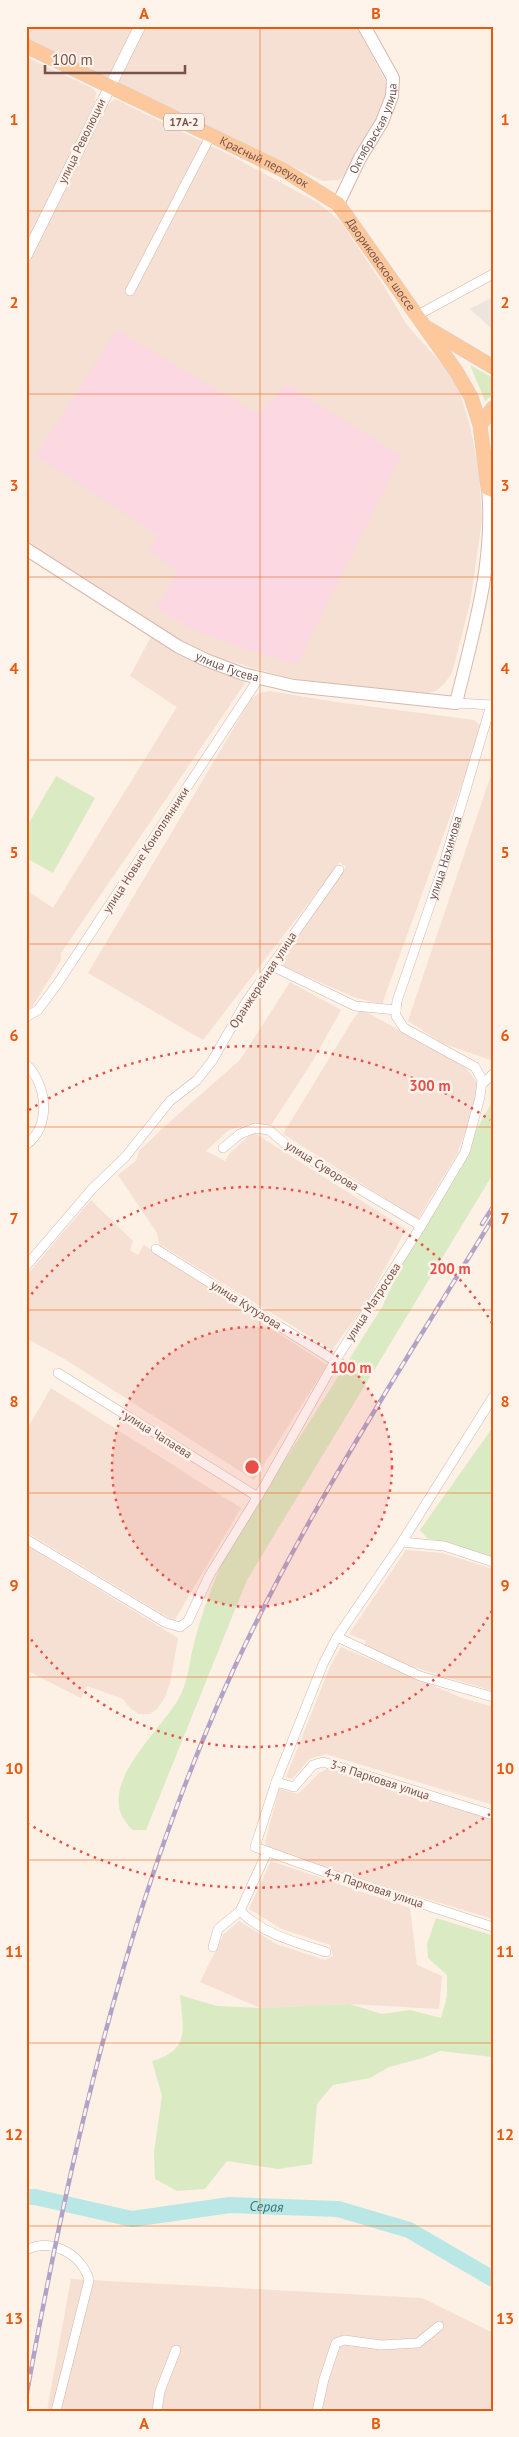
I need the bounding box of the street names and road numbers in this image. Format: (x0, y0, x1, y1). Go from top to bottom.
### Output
street label: Октябрьская улица (346, 83, 400, 176)
street label: улица Революции (54, 96, 109, 186)
road number: 17А-2 (164, 114, 204, 130)
street label: Красный переулок (217, 133, 312, 191)
street label: Двориковское шоссе (343, 215, 419, 313)
street label: улица Гусева (193, 648, 260, 684)
street label: улица Новые Коноплянники (99, 784, 192, 916)
street label: улица Нахимова (424, 814, 465, 902)
street label: Оранжерейная улица (226, 929, 299, 1031)
street label: улица Суворова (283, 1137, 362, 1194)
street label: улица Матросова (342, 1260, 404, 1344)
street label: улица Кутузова (208, 1277, 284, 1332)
street label: улица Чапаева (121, 1408, 195, 1461)
street label: 3-я Парковая улица (329, 1756, 432, 1803)
street label: 4-я Парковая улица (323, 1864, 426, 1911)

